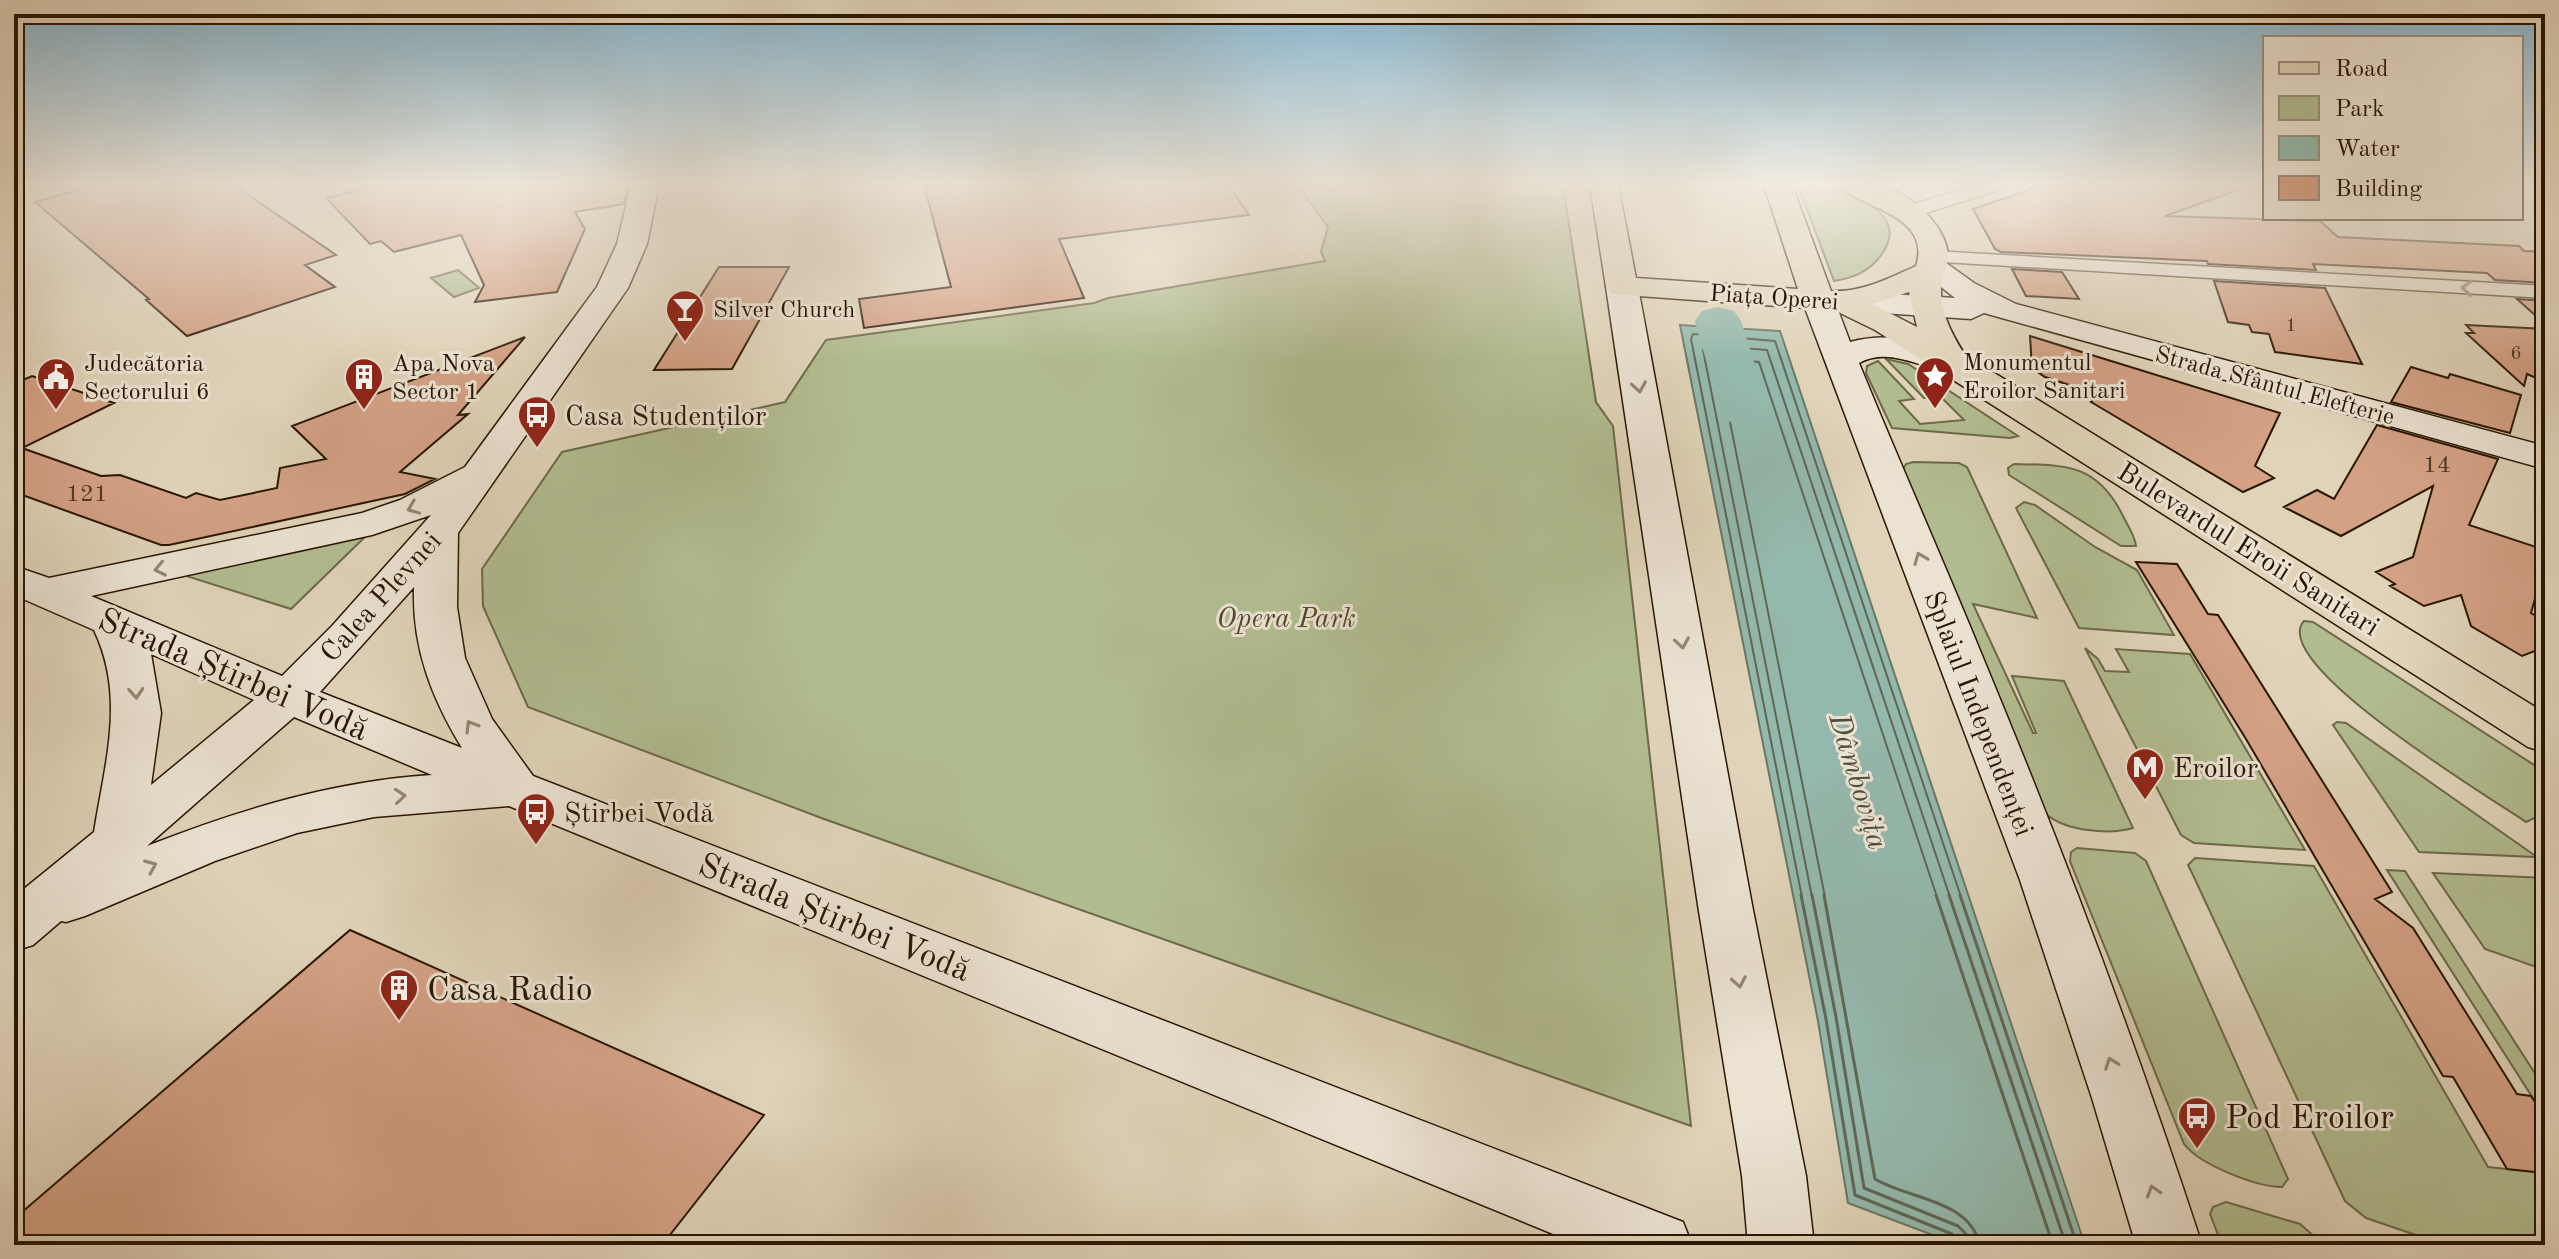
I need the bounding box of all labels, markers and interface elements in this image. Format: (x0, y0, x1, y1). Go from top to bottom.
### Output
legend (2263, 36, 2523, 220)
text: Road (2335, 58, 2388, 82)
text: Park (2335, 98, 2384, 122)
text: Water (2335, 138, 2400, 162)
text: Building (2335, 178, 2422, 202)
one-way arrow (2460, 279, 2473, 296)
street label: Piața Operei (1709, 283, 1839, 315)
bar icon: Silver Church (664, 288, 706, 343)
place label: Silver Church (713, 299, 855, 323)
house number: 1 (2285, 316, 2297, 336)
street label: Strada Sfântul Elefterie (2152, 343, 2397, 430)
house number: 6 (2510, 344, 2522, 364)
place label: Monumentul Eroilor Sanitari (1963, 352, 2125, 404)
place label: Judecătoria Sectorului 6 (84, 353, 210, 405)
place label: Apa Nova Sector 1 (392, 353, 495, 405)
place icon: Monumentul Eroilor Sanitari (1914, 355, 1956, 410)
public building icon: Judecătoria Sectorului 6 (35, 356, 77, 411)
building icon: Apa Nova Sector 1 (343, 356, 385, 411)
one-way arrow (1630, 380, 1647, 394)
bus stop icon: Casa Studenților (516, 394, 558, 449)
place label: Casa Studenților (565, 404, 766, 432)
house number: 14 (2423, 454, 2451, 478)
street label: Bulevardul Eroii Sanitari (2111, 458, 2383, 643)
house number: 121 (66, 483, 108, 507)
one-way arrow (407, 498, 421, 515)
street label: Calea Plevnei (317, 527, 448, 669)
one-way arrow (1913, 552, 1929, 566)
one-way arrow (154, 560, 168, 577)
street label: Splaiul Independenței (1918, 588, 2037, 841)
street label: Strada Știrbei Vodă (93, 603, 373, 748)
park label: Opera Park (1216, 606, 1356, 634)
one-way arrow (1672, 636, 1689, 650)
one-way arrow (127, 687, 144, 700)
water label: Dâmbovița (1821, 709, 1892, 853)
one-way arrow (465, 720, 481, 735)
metro station icon: Eroilor (2124, 746, 2166, 801)
place label: Eroilor (2173, 756, 2258, 784)
one-way arrow (394, 788, 407, 805)
bus stop icon: Știrbei Vodă (515, 791, 557, 846)
place label: Știrbei Vodă (564, 801, 714, 829)
street label: Strada Știrbei Vodă (693, 849, 975, 989)
one-way arrow (142, 859, 157, 875)
building icon: Casa Radio (378, 967, 420, 1022)
place label: Casa Radio (427, 974, 593, 1008)
one-way arrow (1730, 975, 1747, 989)
one-way arrow (2104, 1056, 2120, 1070)
bus stop icon: Pod Eroilor (2176, 1095, 2218, 1150)
place label: Pod Eroilor (2225, 1102, 2394, 1136)
one-way arrow (2146, 1184, 2162, 1198)

